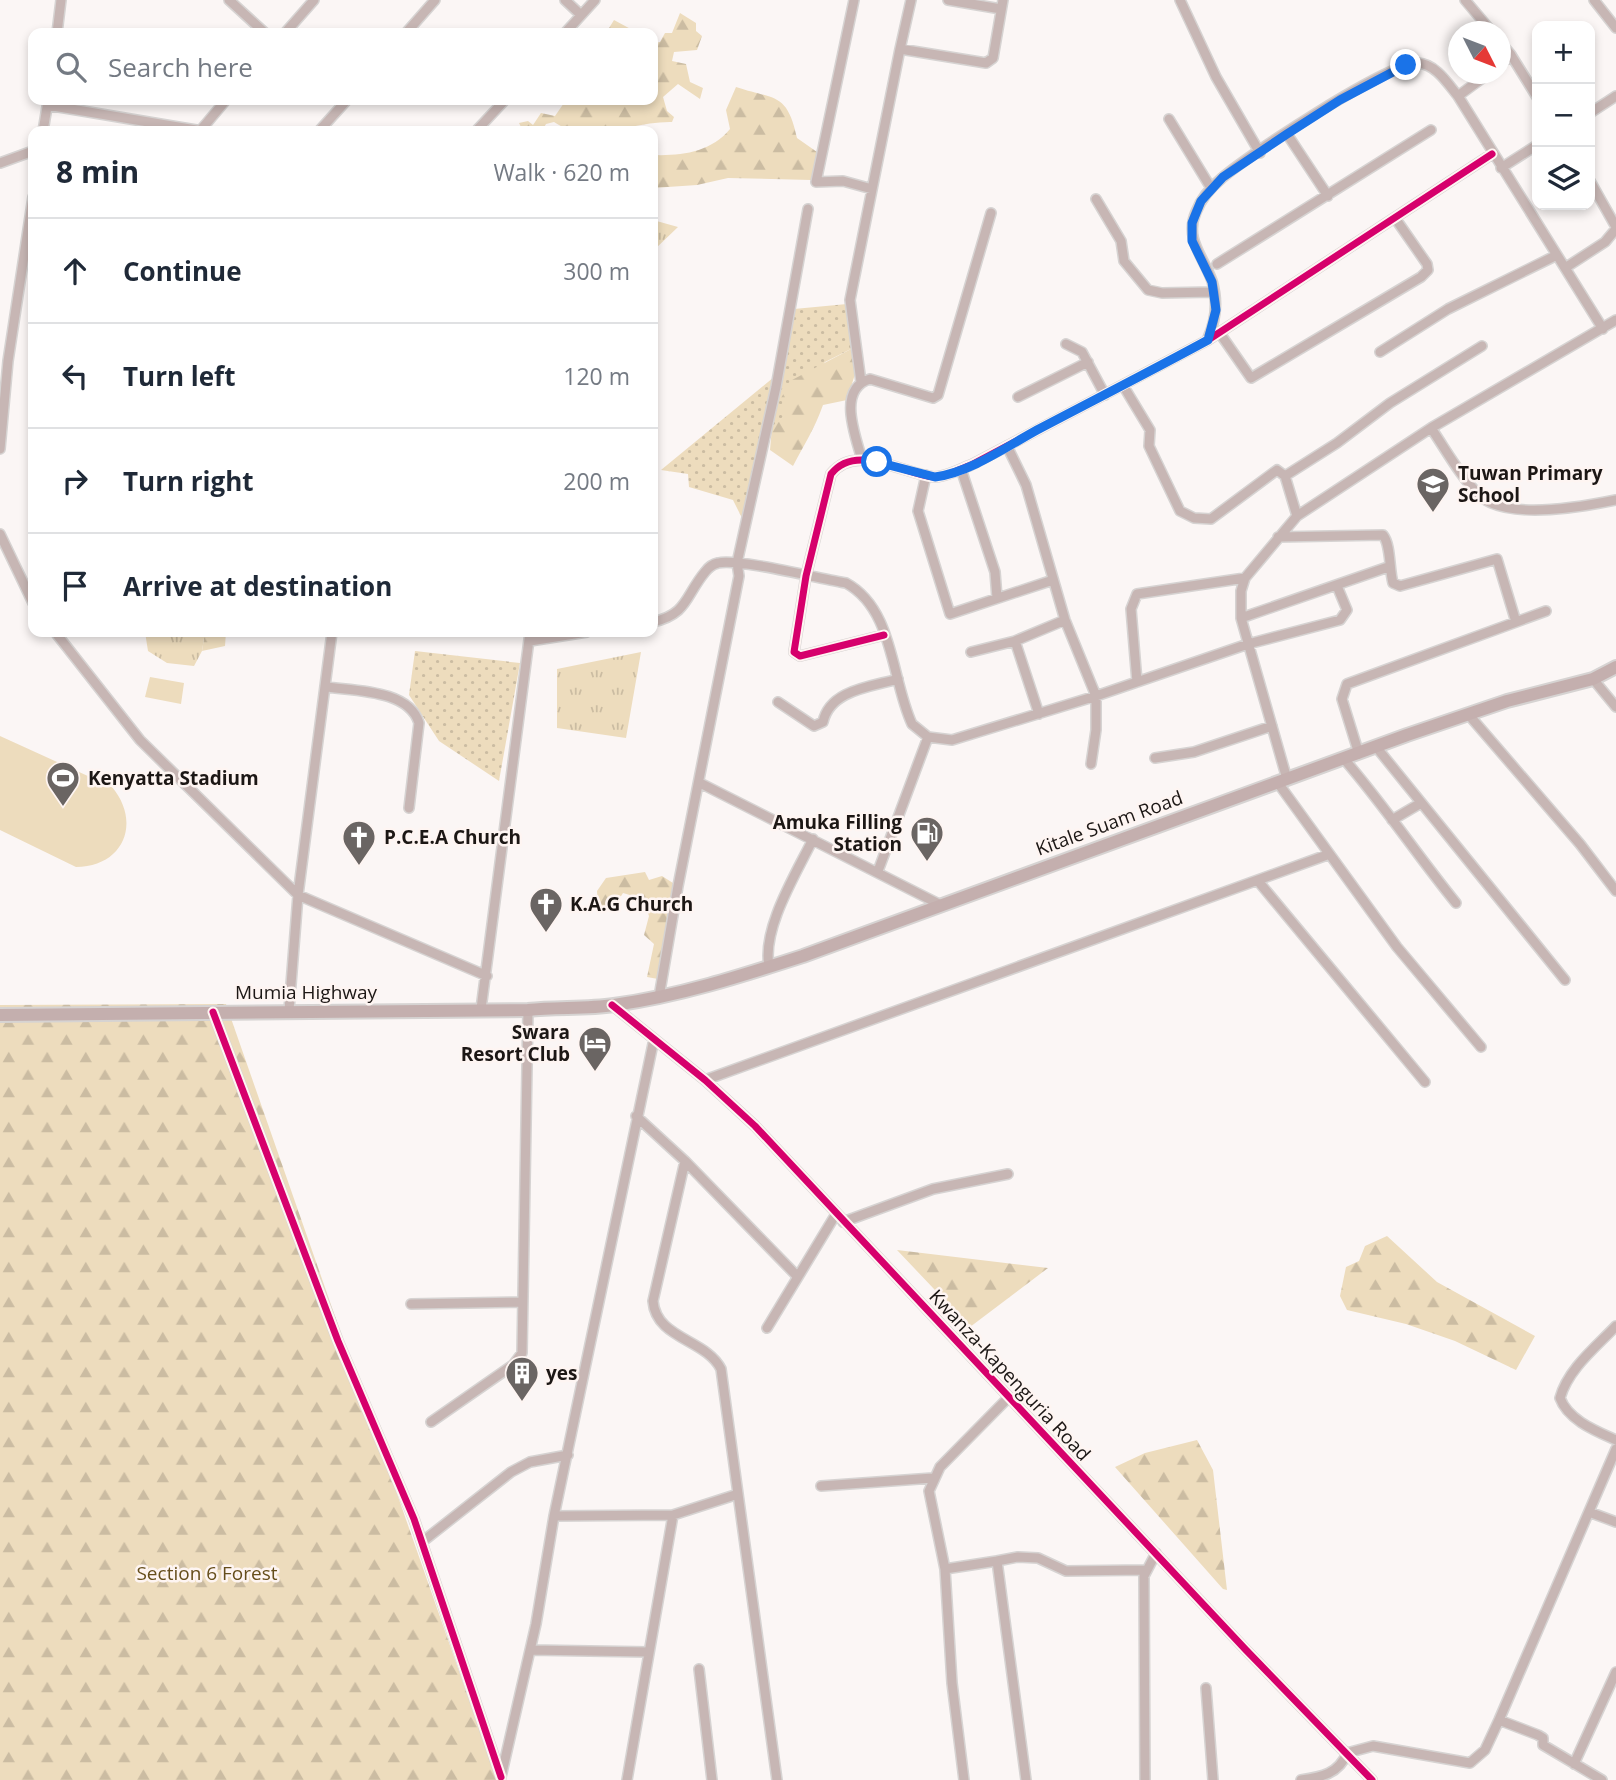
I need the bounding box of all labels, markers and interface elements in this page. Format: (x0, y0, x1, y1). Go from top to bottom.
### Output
north arrow (1448, 21, 1511, 84)
map controls (1532, 21, 1595, 210)
button: + (1532, 21, 1595, 84)
search box (28, 28, 658, 105)
icon: search (52, 48, 90, 86)
text: Search here (108, 49, 253, 85)
route end (1390, 49, 1421, 80)
button: − (1532, 84, 1595, 147)
button: layers (1532, 147, 1595, 210)
text: 8 min (56, 151, 139, 192)
text: Walk · 620 m (493, 156, 630, 188)
icon: ahead (56, 252, 94, 290)
text: Continue (123, 253, 242, 289)
text: 300 m (563, 255, 630, 287)
icon: left (56, 357, 94, 395)
text: Turn left (123, 358, 235, 394)
text: 120 m (563, 360, 630, 392)
route start (861, 446, 892, 477)
place label: Tuwan Primary School (1458, 460, 1603, 508)
icon: right (56, 462, 94, 500)
text: Turn right (123, 463, 254, 499)
text: 200 m (563, 465, 630, 497)
school or university icon: Tuwan Primary School (1414, 465, 1452, 514)
icon: arrive (56, 567, 94, 605)
text: Arrive at destination (123, 568, 392, 604)
sports icon: Kenyatta Stadium (44, 759, 82, 808)
place label: Kenyatta Stadium (88, 765, 259, 791)
street label: Kitale Suam Road (1032, 784, 1186, 862)
place label: Amuka Filling Station (773, 809, 902, 857)
fuel station icon: Amuka Filling Station (908, 814, 946, 863)
church icon: P.C.E.A Church (340, 818, 378, 867)
place label: P.C.E.A Church (384, 824, 521, 850)
church icon: K.A.G Church (527, 885, 565, 934)
place label: K.A.G Church (570, 891, 693, 917)
street label: Mumia Highway (235, 979, 378, 1005)
place label: Swara Resort Club (461, 1019, 570, 1067)
hotel icon: Swara Resort Club (576, 1024, 614, 1073)
street label: Kwanza-Kapenguria Road (924, 1284, 1096, 1466)
building icon: yes (503, 1354, 541, 1403)
place label: yes (546, 1360, 577, 1386)
park label: Section 6 Forest (136, 1560, 278, 1586)

